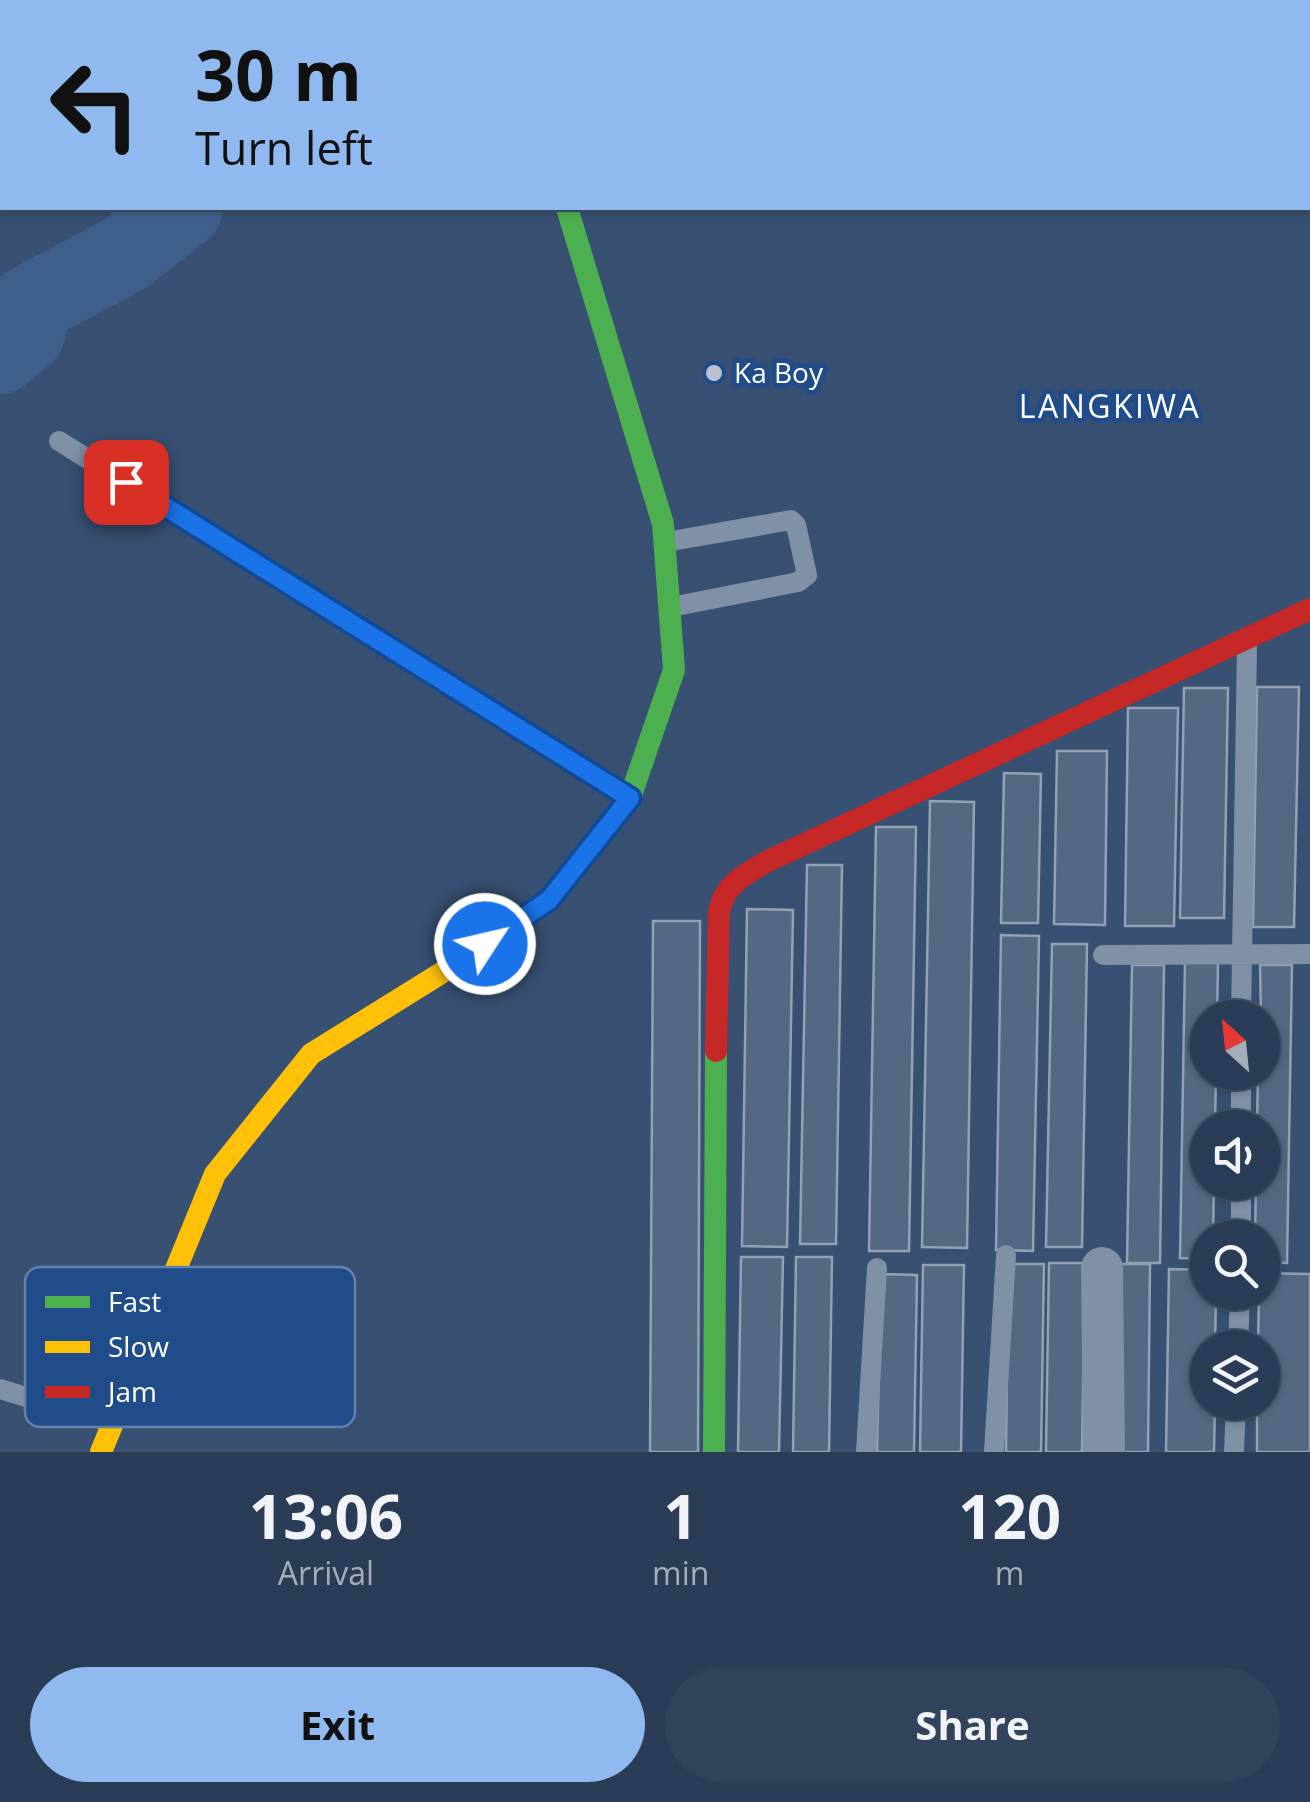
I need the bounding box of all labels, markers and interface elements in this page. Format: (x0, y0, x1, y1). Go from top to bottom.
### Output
text: 30 m (195, 26, 362, 122)
icon: left (30, 40, 160, 170)
text: Turn left (195, 117, 373, 178)
place label: Ka Boy (734, 353, 824, 391)
marker: Ka Boy (703, 362, 725, 384)
district label: LANGKIWA (1019, 384, 1201, 427)
pin (84, 440, 169, 525)
icon: arrive (99, 455, 154, 510)
position arrow (433, 892, 537, 996)
north arrow (1190, 1000, 1280, 1090)
map controls (1190, 1000, 1280, 1420)
button: sound (1190, 1110, 1280, 1200)
button: search (1190, 1220, 1280, 1310)
legend (25, 1267, 355, 1427)
text: Fast (108, 1282, 161, 1320)
text: Slow (108, 1327, 169, 1365)
button: layers (1190, 1330, 1280, 1420)
text: Jam (105, 1372, 157, 1410)
text: 13:06 (249, 1475, 403, 1557)
text: 1 (664, 1475, 698, 1557)
text: 120 (958, 1475, 1061, 1557)
text: Arrival (278, 1551, 374, 1594)
text: min (652, 1551, 709, 1594)
text: m (995, 1551, 1024, 1594)
button: Exit (30, 1667, 645, 1782)
button: Share (665, 1667, 1280, 1782)

